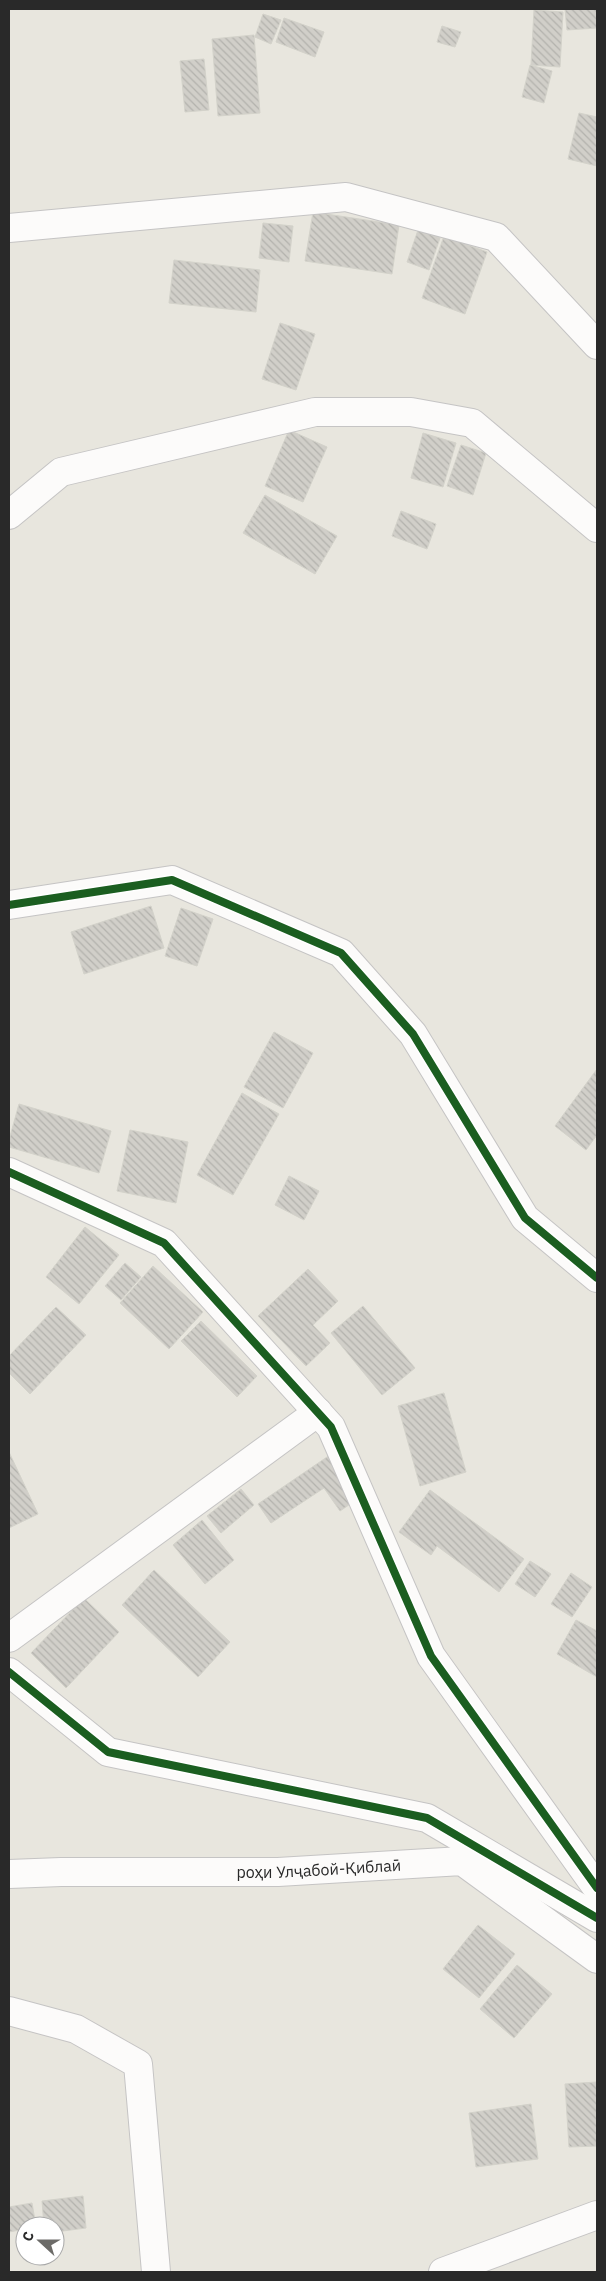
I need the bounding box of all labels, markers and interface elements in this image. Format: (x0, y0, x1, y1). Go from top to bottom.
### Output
street label: роҳи Улҷабой-Қиблаӣ (237, 1855, 402, 1882)
north arrow (15, 2216, 65, 2266)
text: С (18, 2229, 38, 2244)

